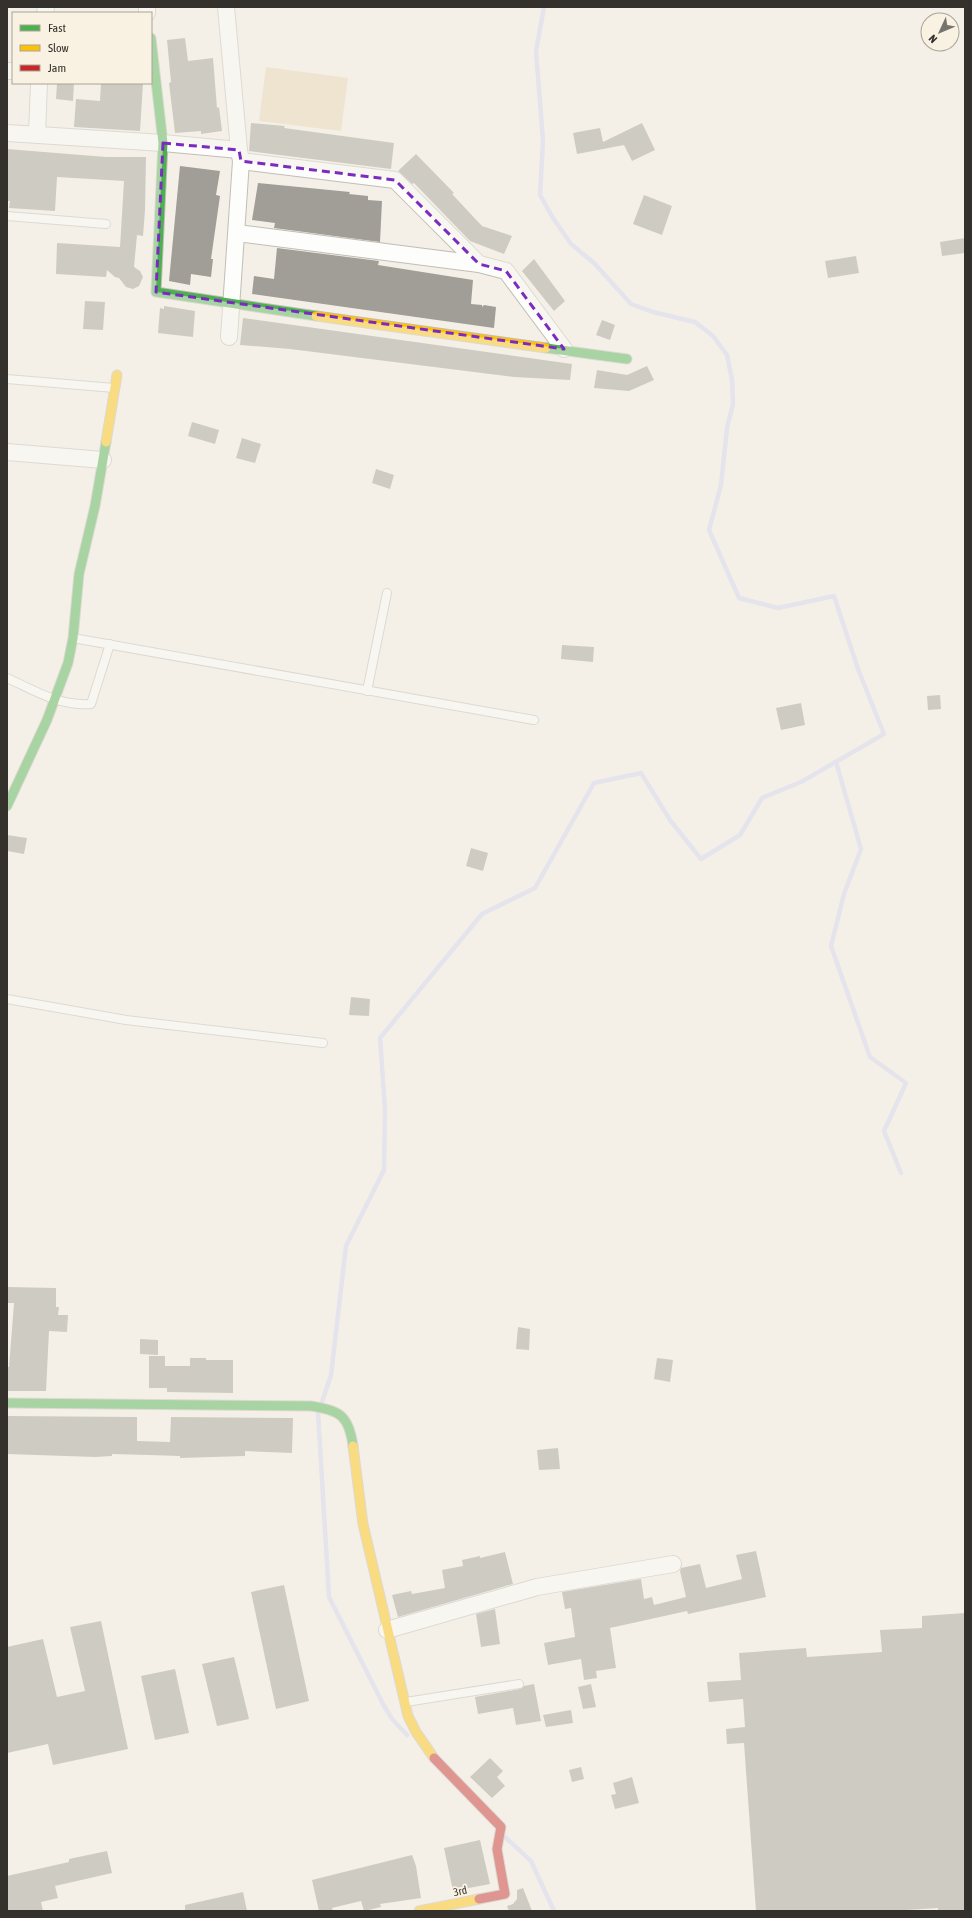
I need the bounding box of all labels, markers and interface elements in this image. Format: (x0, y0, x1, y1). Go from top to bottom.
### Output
legend (12, 12, 152, 84)
north arrow (920, 12, 960, 52)
text: Fast (48, 21, 66, 35)
text: N (926, 32, 939, 45)
text: Slow (48, 41, 69, 55)
text: Jam (48, 61, 66, 75)
street label: 3rd (452, 1884, 468, 1898)

